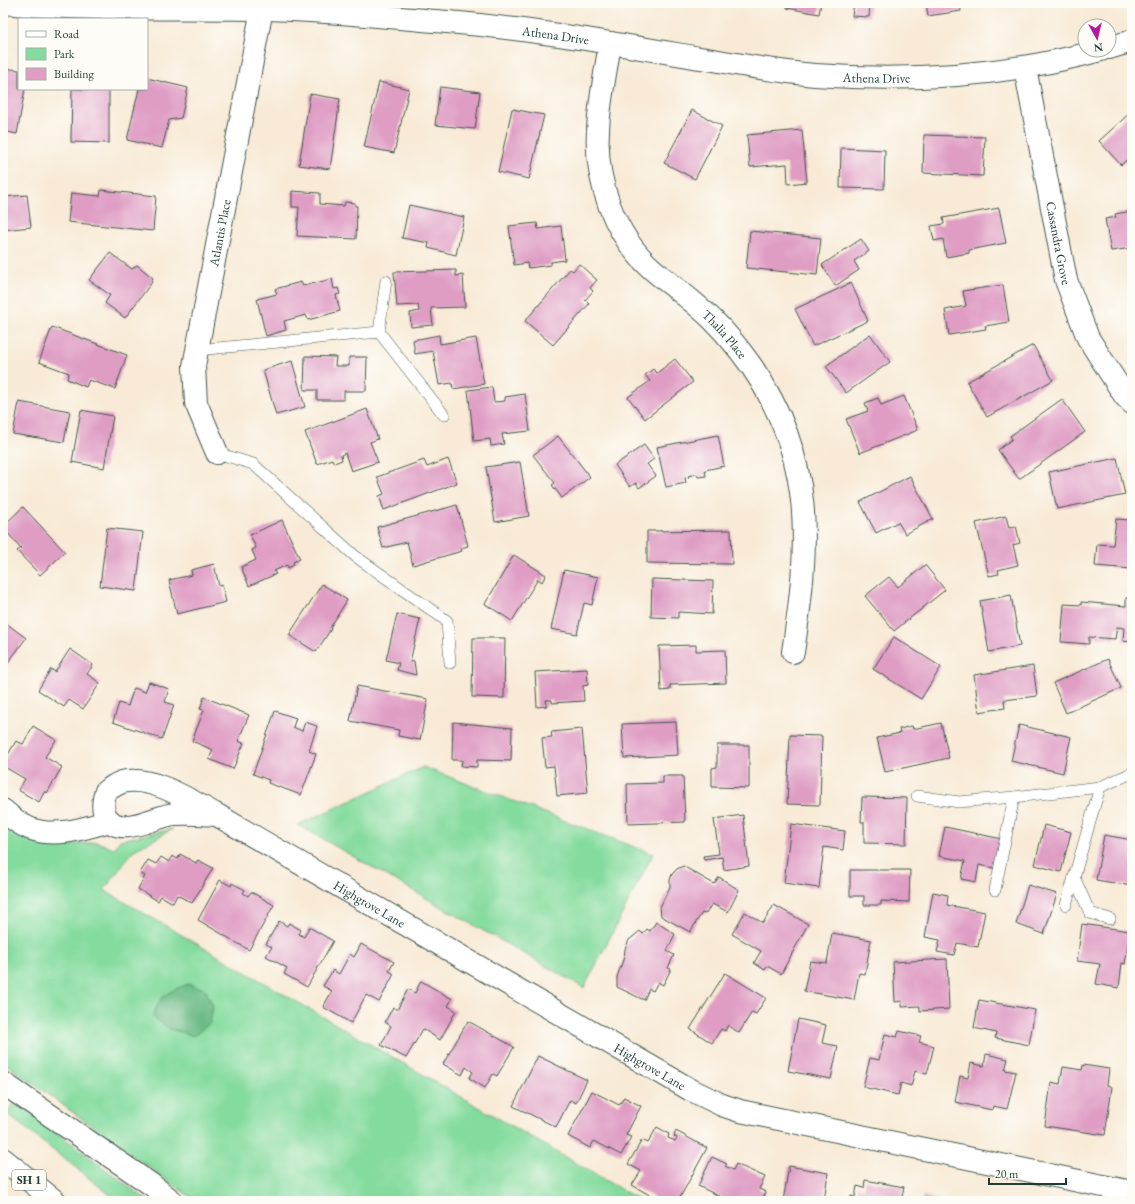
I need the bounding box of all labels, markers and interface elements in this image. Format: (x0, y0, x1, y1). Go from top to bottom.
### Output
legend (18, 18, 148, 90)
north arrow (1077, 18, 1117, 58)
street label: Athena Drive (520, 21, 590, 48)
text: Road (54, 26, 80, 42)
text: N (1093, 40, 1104, 55)
text: Park (54, 46, 75, 62)
text: Building (54, 66, 95, 82)
street label: Athena Drive (841, 68, 910, 86)
street label: Atlantis Place (204, 198, 234, 269)
street label: Cassandra Grove (1042, 200, 1075, 287)
street label: Thalia Place (699, 306, 751, 362)
street label: Highgrove Lane (331, 876, 409, 931)
street label: Highgrove Lane (611, 1039, 689, 1094)
scale bar (989, 1160, 1066, 1186)
text: 20 m (995, 1166, 1019, 1182)
road number: SH 1 (12, 1170, 46, 1190)

